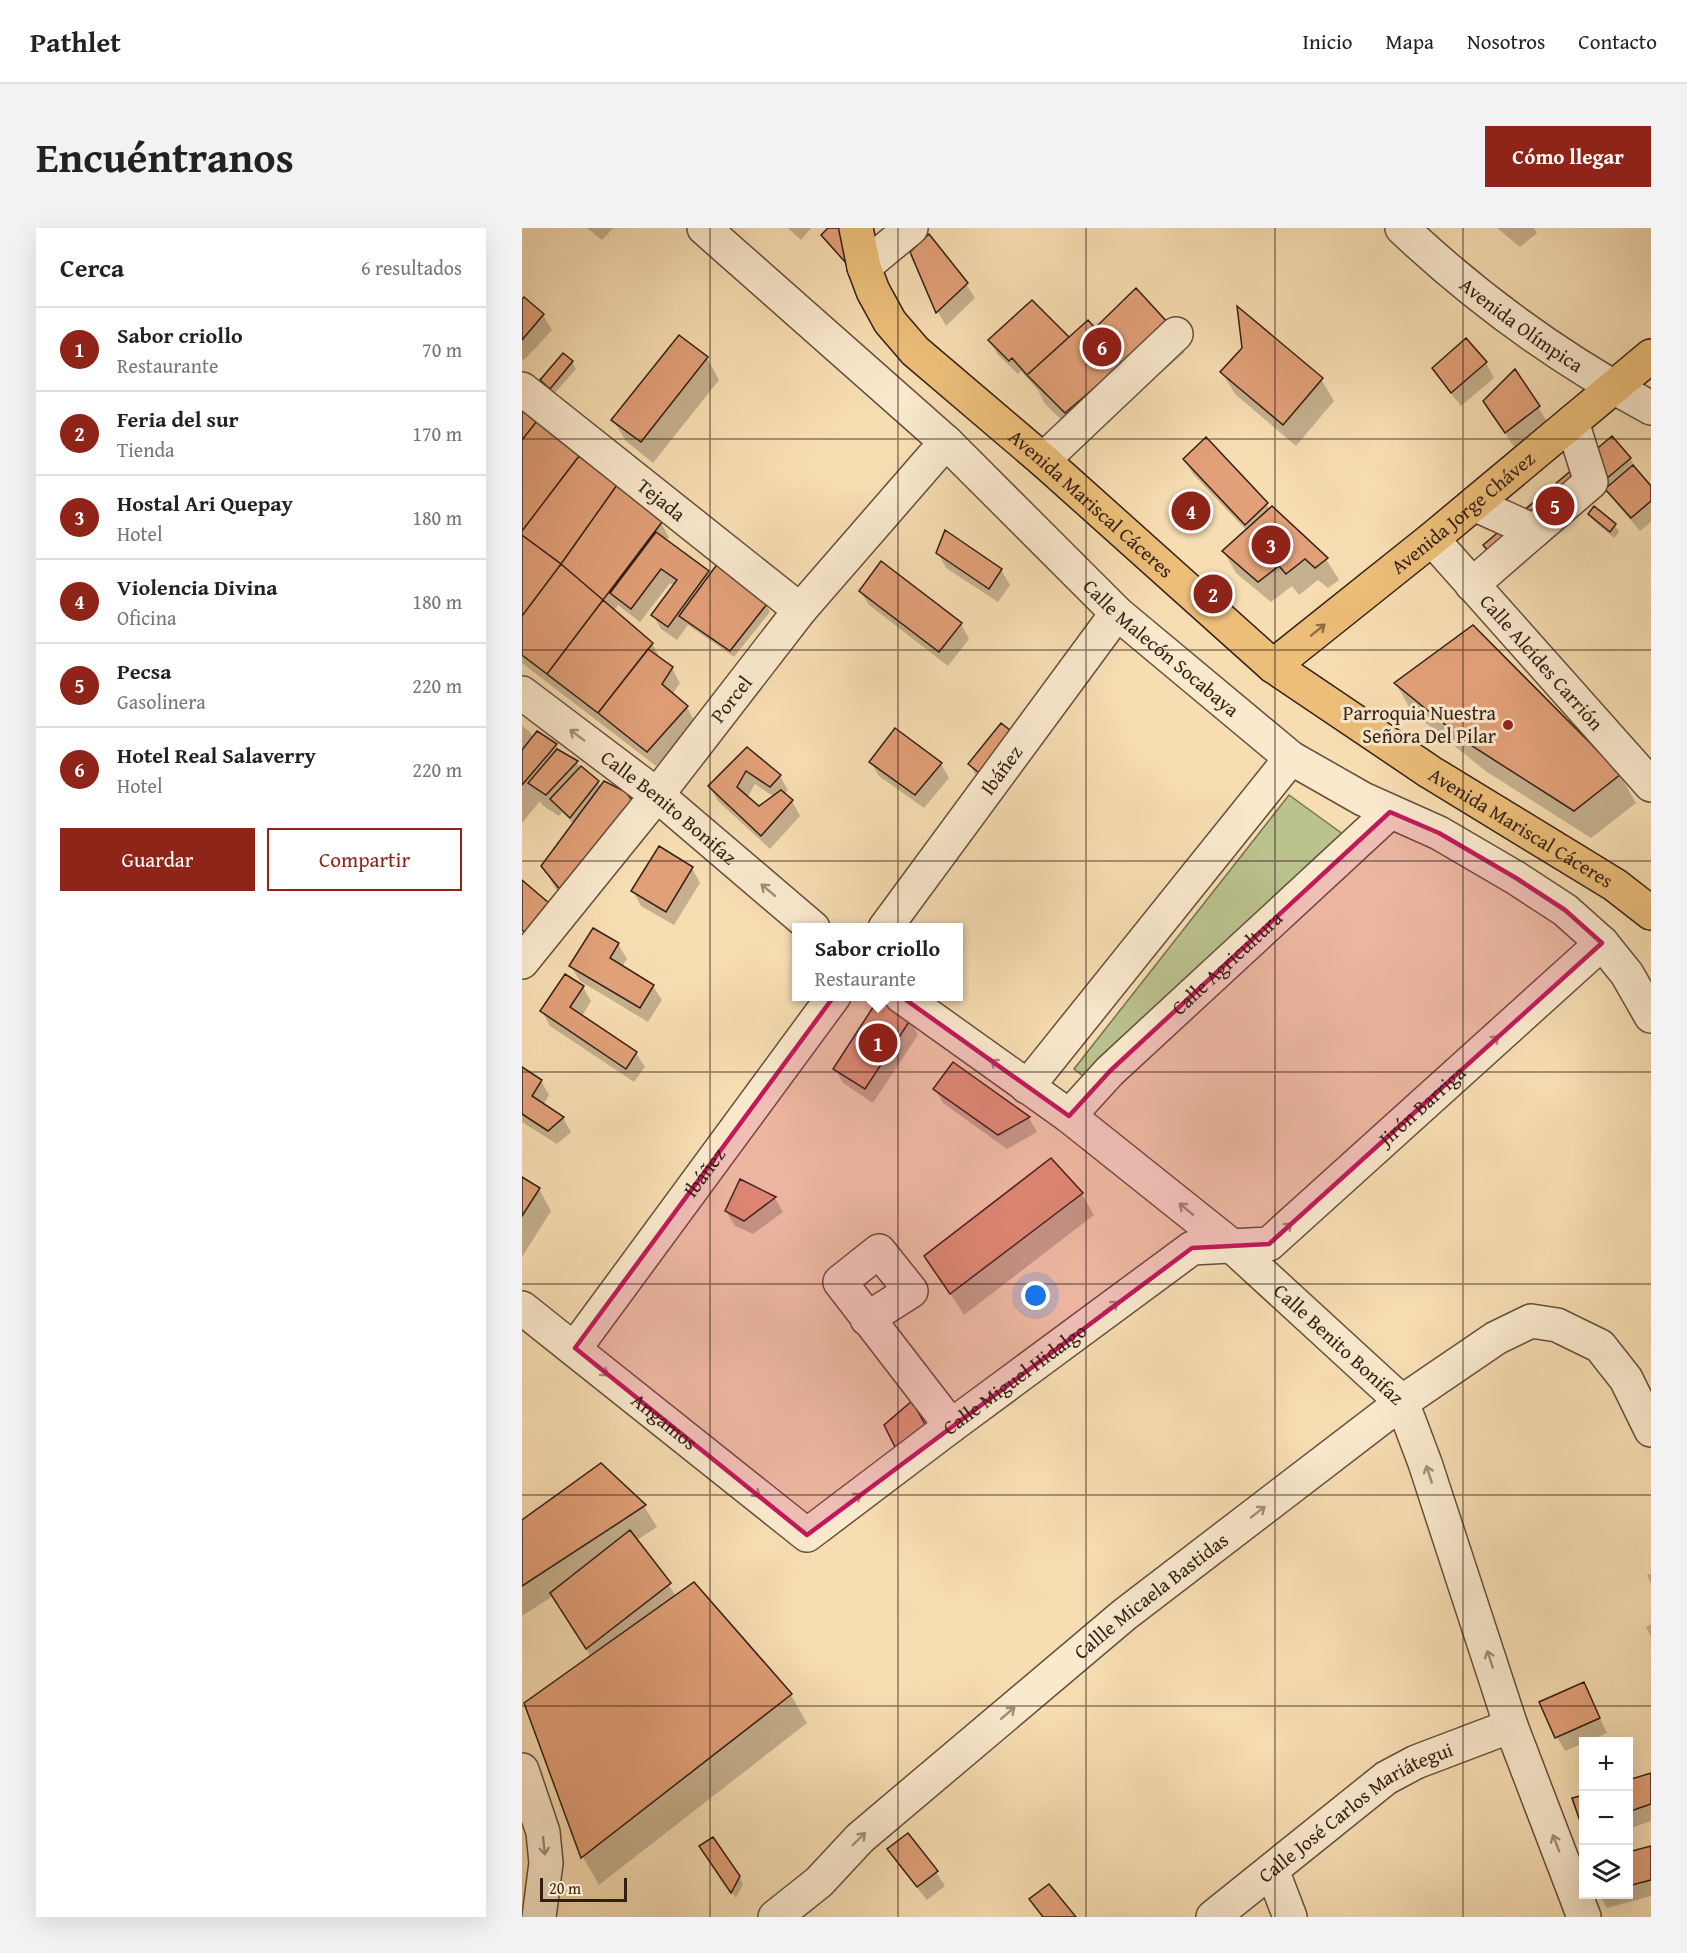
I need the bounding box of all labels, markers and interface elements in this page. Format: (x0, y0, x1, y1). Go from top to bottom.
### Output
text: Pathlet (30, 21, 121, 62)
text: Inicio (1303, 26, 1353, 57)
text: Mapa (1386, 26, 1434, 57)
text: Nosotros (1467, 26, 1545, 57)
text: Contacto (1578, 26, 1657, 57)
text: Encuéntranos (36, 126, 294, 187)
button: Cómo llegar (1485, 126, 1651, 187)
text: Cerca (60, 248, 124, 287)
text: 6 resultados (361, 253, 462, 282)
street label: Avenida Olímpica (1454, 270, 1589, 379)
text: Sabor criollo (117, 319, 243, 351)
pin: 6 (1082, 324, 1122, 370)
text: 1 (74, 335, 85, 364)
text: 70 m (422, 335, 462, 364)
text: Restaurante (117, 351, 218, 380)
text: Feria del sur (117, 403, 239, 435)
text: 2 (74, 419, 85, 448)
text: 170 m (412, 419, 462, 448)
street label: Avenida Mariscal Cáceres (1003, 422, 1180, 584)
text: Tienda (117, 435, 175, 464)
street label: Avenida Jorge Chávez (1384, 444, 1541, 581)
street label: Tejada (631, 471, 693, 528)
pin: 5 (1536, 484, 1574, 528)
text: Hostal Ari Quepay (117, 487, 293, 519)
pin: 4 (1172, 488, 1210, 534)
text: 3 (74, 503, 85, 532)
text: 180 m (412, 503, 462, 532)
text: Hotel (117, 519, 163, 548)
pin: 3 (1252, 522, 1290, 568)
text: Violencia Divina (117, 571, 278, 603)
street label: Calle Malecón Socabaya (1077, 572, 1246, 723)
pin: 2 (1194, 572, 1232, 616)
text: 4 (74, 587, 85, 616)
text: 180 m (412, 587, 462, 616)
street label: Calle Alcides Carrión (1473, 587, 1611, 737)
text: Oficina (117, 603, 176, 632)
one-way arrow (1310, 623, 1326, 636)
text: Pecsa (117, 655, 171, 687)
street label: Porcel (703, 669, 759, 729)
text: 5 (74, 671, 85, 700)
text: 220 m (412, 671, 462, 700)
text: Gasolinera (117, 687, 206, 716)
place label: Parroquia Nuestra Señora Del Pilar (1343, 698, 1497, 750)
marker: Parroquia Nuestra Señora Del Pilar (1501, 718, 1515, 732)
one-way arrow (569, 728, 585, 741)
text: Hotel Real Salaverry (117, 739, 316, 771)
street label: Ibáñez (973, 739, 1029, 801)
street label: Calle Benito Bonifaz (595, 743, 744, 871)
text: 6 (74, 755, 85, 784)
text: 220 m (412, 755, 462, 784)
street label: Avenida Mariscal Cáceres (1423, 760, 1619, 895)
text: Hotel (117, 771, 163, 800)
button: Guardar (60, 828, 255, 891)
button: Compartir (267, 828, 462, 891)
one-way arrow (760, 883, 776, 896)
street label: Calle Agricultura (1164, 903, 1289, 1021)
popup (792, 923, 963, 1001)
text: Sabor criollo (815, 932, 940, 964)
text: Restaurante (815, 964, 916, 993)
pin: 1 (858, 1020, 898, 1066)
one-way arrow (1484, 1035, 1499, 1049)
street label: Jirón Barriga (1370, 1058, 1472, 1154)
one-way arrow (990, 1059, 1006, 1071)
street label: Ibáñez (676, 1141, 732, 1203)
one-way arrow (1178, 1203, 1194, 1216)
one-way arrow (1277, 1222, 1292, 1236)
street label: Calle Benito Bonifaz (1268, 1276, 1411, 1411)
your location (1021, 1281, 1050, 1310)
one-way arrow (1103, 1301, 1119, 1314)
street label: Calle Miguel Hidalgo (936, 1316, 1092, 1441)
one-way arrow (593, 1363, 609, 1376)
street label: Angamos (625, 1386, 704, 1456)
one-way arrow (1423, 1465, 1434, 1484)
one-way arrow (745, 1485, 761, 1498)
one-way arrow (846, 1493, 862, 1506)
one-way arrow (1249, 1505, 1265, 1518)
street label: Callle Micaela Bastidas (1067, 1525, 1234, 1666)
one-way arrow (1483, 1650, 1494, 1669)
one-way arrow (1000, 1706, 1015, 1720)
street label: Calle José Carlos Mariátegui (1252, 1734, 1457, 1889)
map controls (1579, 1737, 1633, 1899)
button: + (1579, 1737, 1633, 1791)
button: − (1579, 1791, 1633, 1845)
one-way arrow (851, 1832, 866, 1846)
one-way arrow (1550, 1834, 1561, 1853)
one-way arrow (539, 1835, 550, 1855)
button: layers (1579, 1845, 1633, 1899)
scale bar (540, 1875, 627, 1902)
text: 20 m (549, 1876, 581, 1900)

